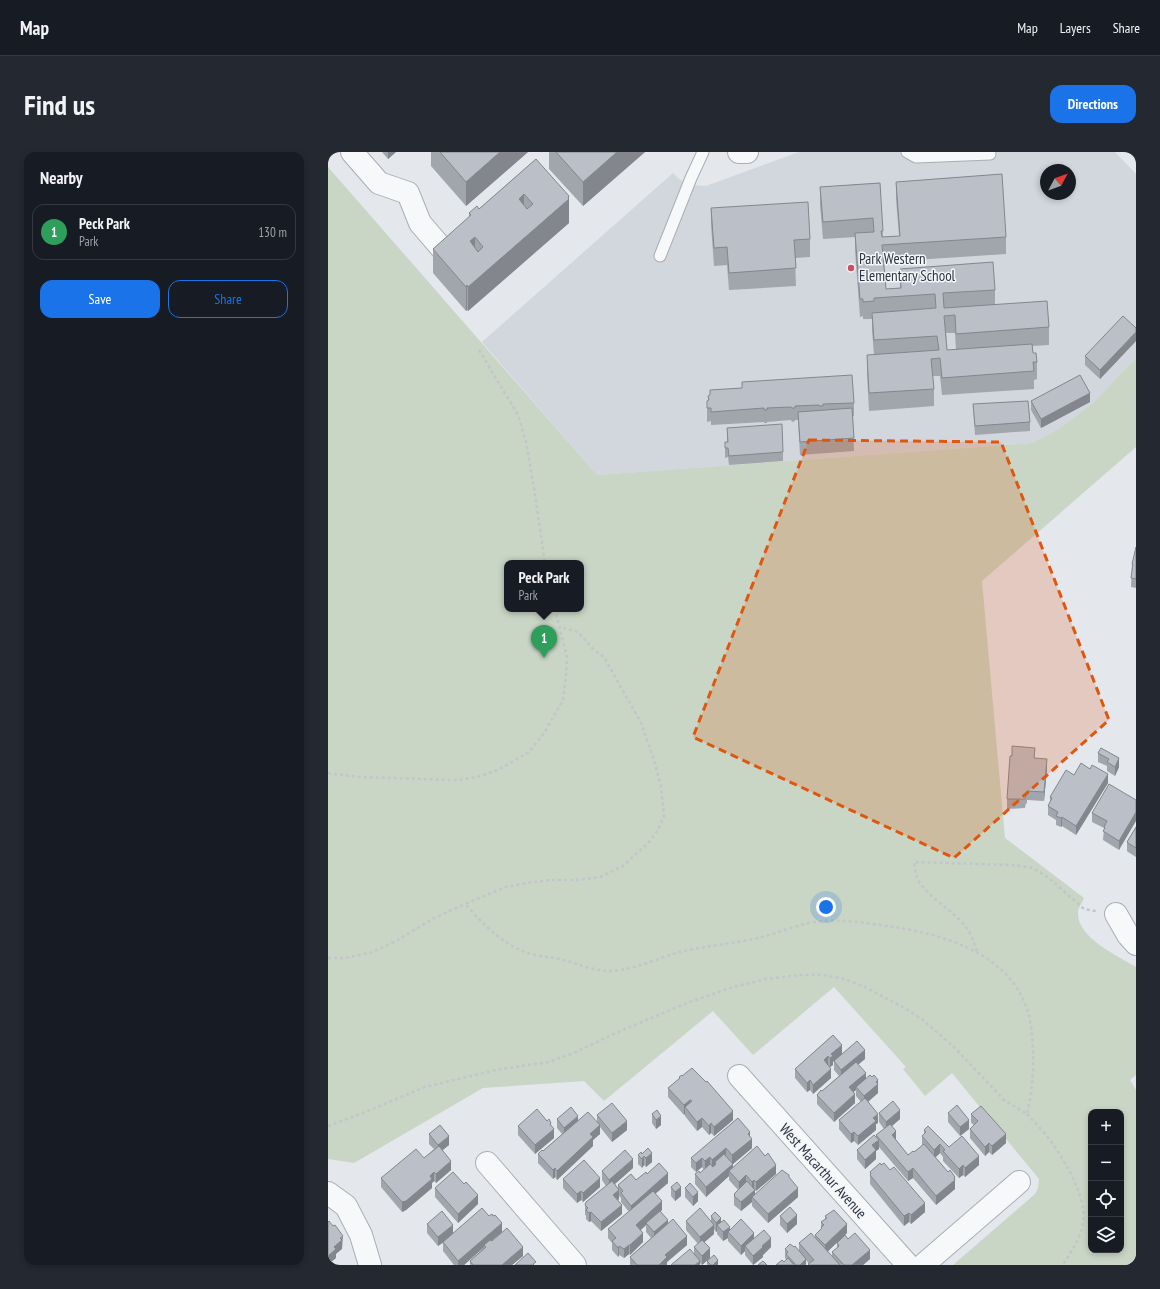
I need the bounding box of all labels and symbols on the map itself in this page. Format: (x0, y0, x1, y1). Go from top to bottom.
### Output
north arrow (1040, 164, 1076, 200)
place label: Park Western Elementary School (859, 249, 956, 285)
marker: Park Western Elementary School (846, 263, 856, 273)
pin: 1 (531, 625, 557, 658)
your location (816, 897, 836, 917)
street label: West Macarthur Avenue (776, 1119, 871, 1222)

